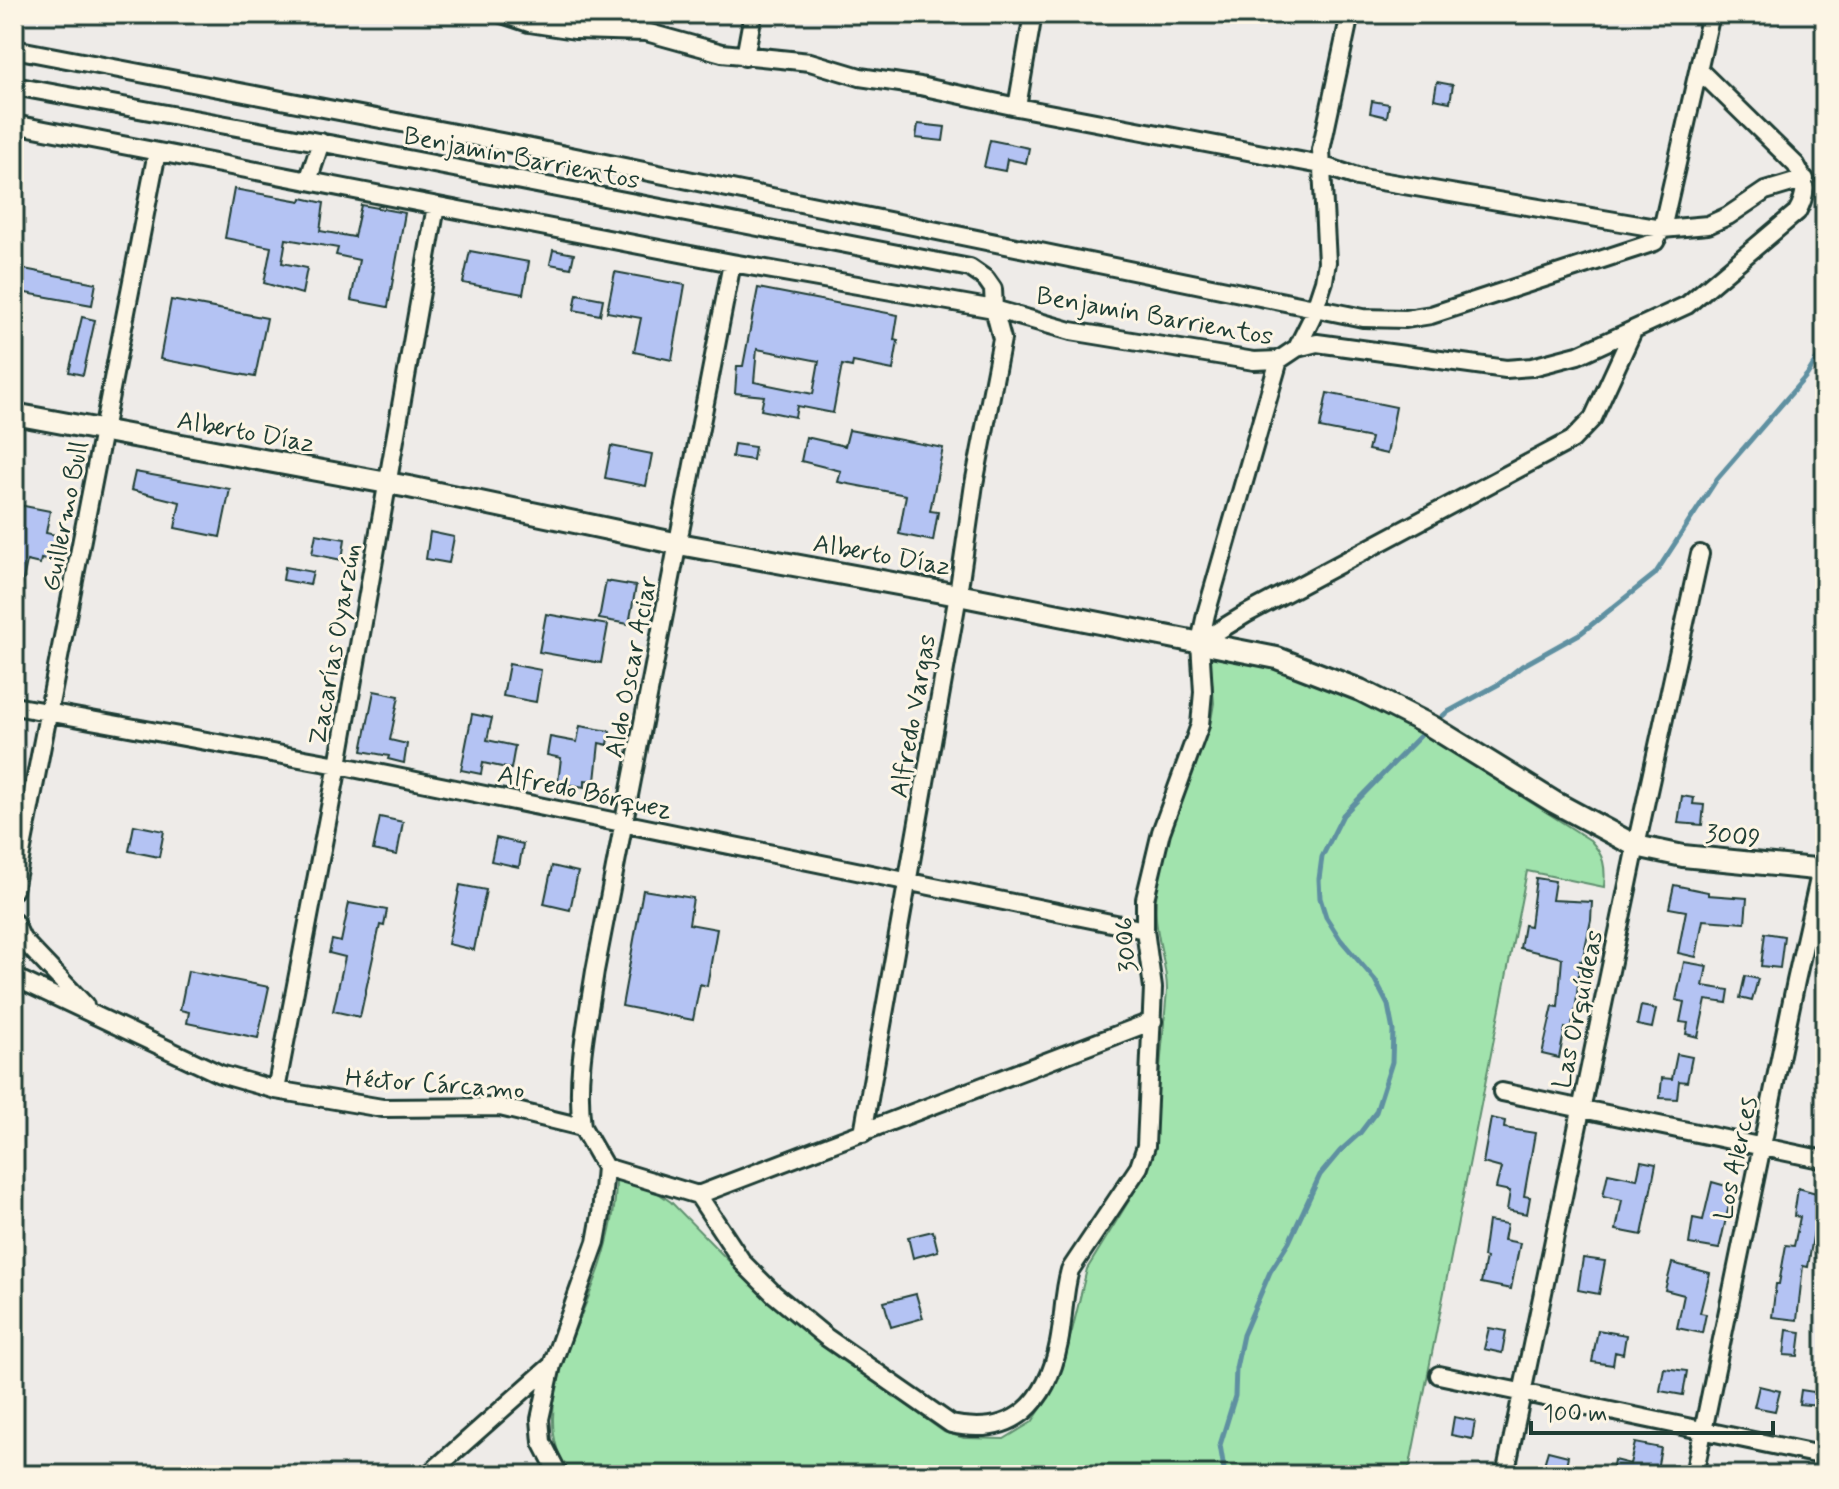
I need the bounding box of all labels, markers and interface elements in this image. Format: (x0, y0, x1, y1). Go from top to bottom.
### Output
street label: Benjamin Barrientos (401, 119, 643, 199)
street label: Benjamin Barrientos (1034, 279, 1276, 355)
street label: Alberto Díaz (174, 404, 317, 462)
street label: Guillermo Bull (35, 438, 97, 594)
street label: Alberto Díaz (810, 527, 953, 585)
street label: Zacarías Oyarzún (301, 541, 370, 748)
street label: Aldo Oscar Aciar (598, 574, 666, 761)
street label: Alfredo Vargas (883, 632, 945, 801)
street label: Alfredo Bórquez (494, 758, 675, 828)
street label: 3009 (1704, 817, 1762, 857)
street label: 3006 (1108, 916, 1146, 974)
street label: Las Orquídeas (1546, 927, 1612, 1092)
street label: Héctor Cárcamo (344, 1062, 526, 1108)
street label: Los Alerces (1707, 1093, 1767, 1223)
scale bar (1531, 1385, 1773, 1435)
text: 100 m (1543, 1399, 1607, 1430)

